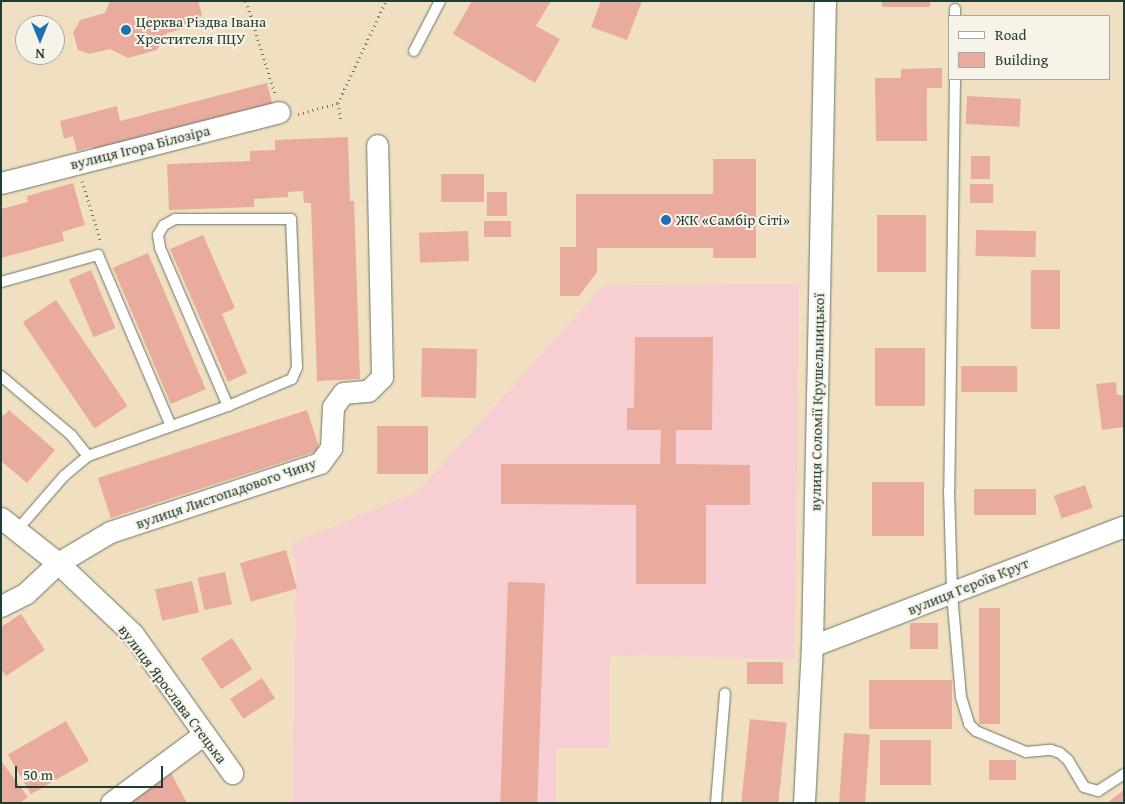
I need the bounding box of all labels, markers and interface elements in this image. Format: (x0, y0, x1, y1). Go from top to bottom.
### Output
place label: Церква Різдва Івана Хрестителя ПЦУ (136, 12, 266, 47)
north arrow (15, 15, 65, 65)
legend (948, 15, 1110, 80)
marker: Церква Різдва Івана Хрестителя ПЦУ (120, 24, 132, 36)
text: Road (995, 24, 1026, 45)
text: N (35, 44, 45, 64)
text: Building (995, 49, 1048, 70)
street label: вулиця Ігора Білозіра (68, 121, 212, 173)
place label: ЖК «Самбір Сіті» (676, 211, 790, 229)
marker: ЖК «Самбір Сіті» (660, 214, 672, 226)
street label: вулиця Соломії Крушельницької (806, 293, 828, 511)
street label: вулиця Листопадового Чину (133, 454, 319, 532)
street label: вулиця Героїв Крут (905, 553, 1031, 619)
street label: вулиця Ярослава Стецька (115, 621, 231, 767)
scale bar (18, 756, 165, 788)
text: 50 m (23, 764, 53, 785)

